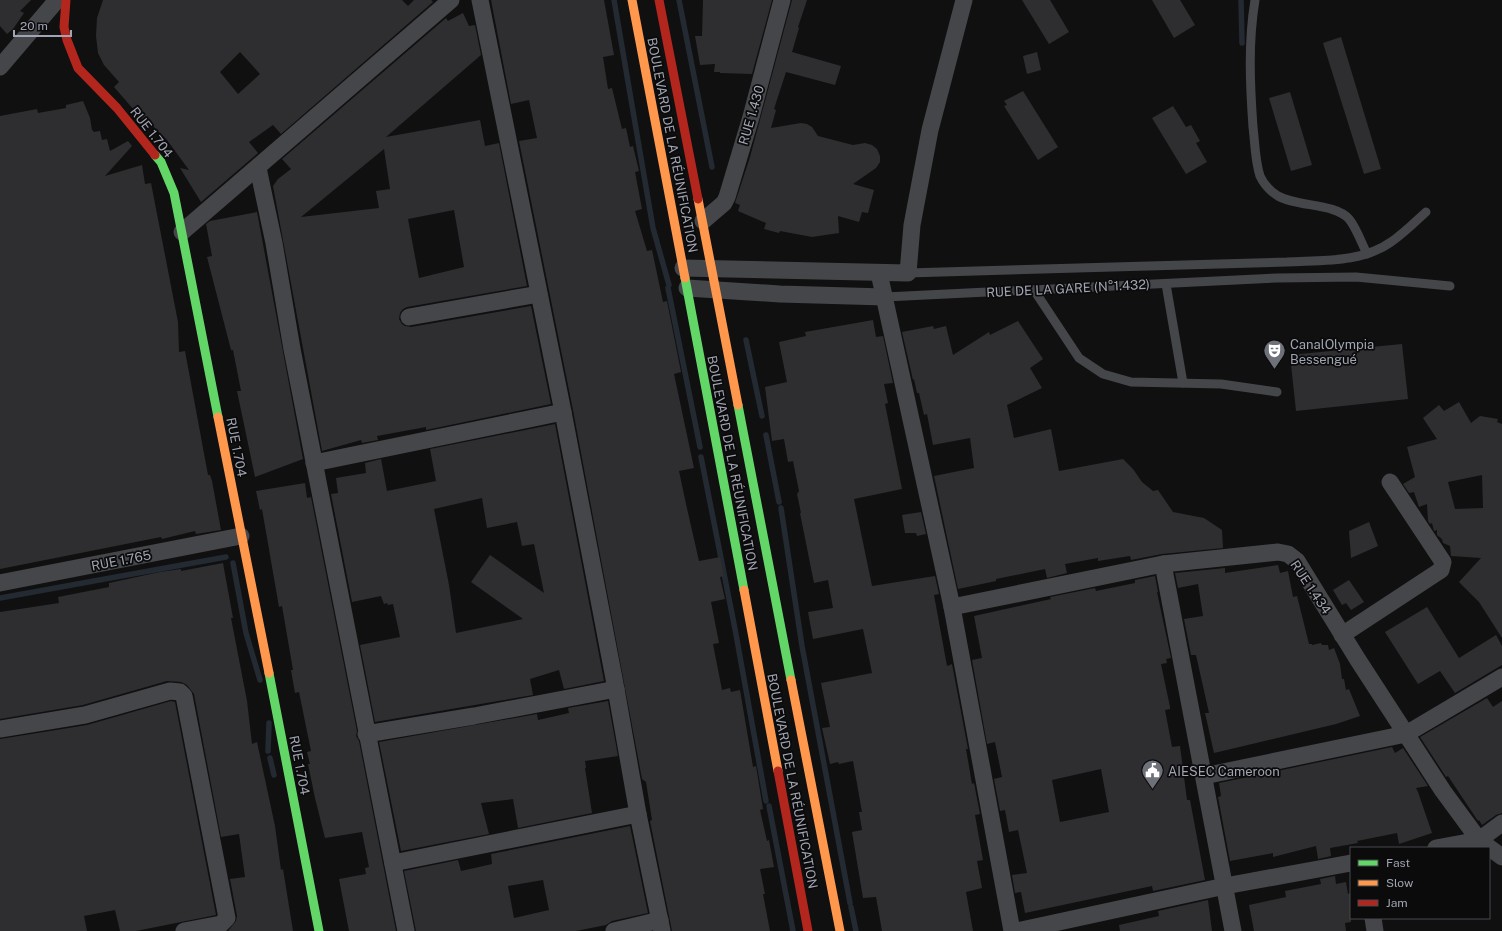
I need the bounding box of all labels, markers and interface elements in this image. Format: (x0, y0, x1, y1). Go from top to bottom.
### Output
scale bar (14, 12, 71, 38)
text: 20 m (20, 19, 48, 33)
street label: BOULEVARD DE LA RÉUNIFICATION (644, 36, 702, 254)
street label: RUE 1.430 (736, 84, 767, 147)
street label: RUE 1.704 (127, 104, 176, 161)
street label: RUE DE LA GARE (N°1.432) (986, 277, 1150, 300)
place label: CanalOlympia Bessengué (1290, 337, 1374, 367)
theatre icon: CanalOlympia Bessengué (1261, 338, 1287, 371)
street label: BOULEVARD DE LA RÉUNIFICATION (704, 354, 762, 572)
street label: RUE 1.704 (223, 416, 250, 478)
street label: RUE 1.765 (90, 547, 152, 574)
street label: RUE 1.434 (1287, 558, 1334, 617)
street label: BOULEVARD DE LA RÉUNIFICATION (764, 672, 822, 890)
street label: RUE 1.704 (286, 734, 313, 796)
public building icon: AIESEC Cameroon (1140, 758, 1166, 791)
place label: AIESEC Cameroon (1168, 764, 1280, 779)
legend (1350, 847, 1490, 919)
text: Fast (1386, 856, 1411, 870)
text: Slow (1386, 876, 1414, 890)
text: Jam (1386, 896, 1408, 910)

